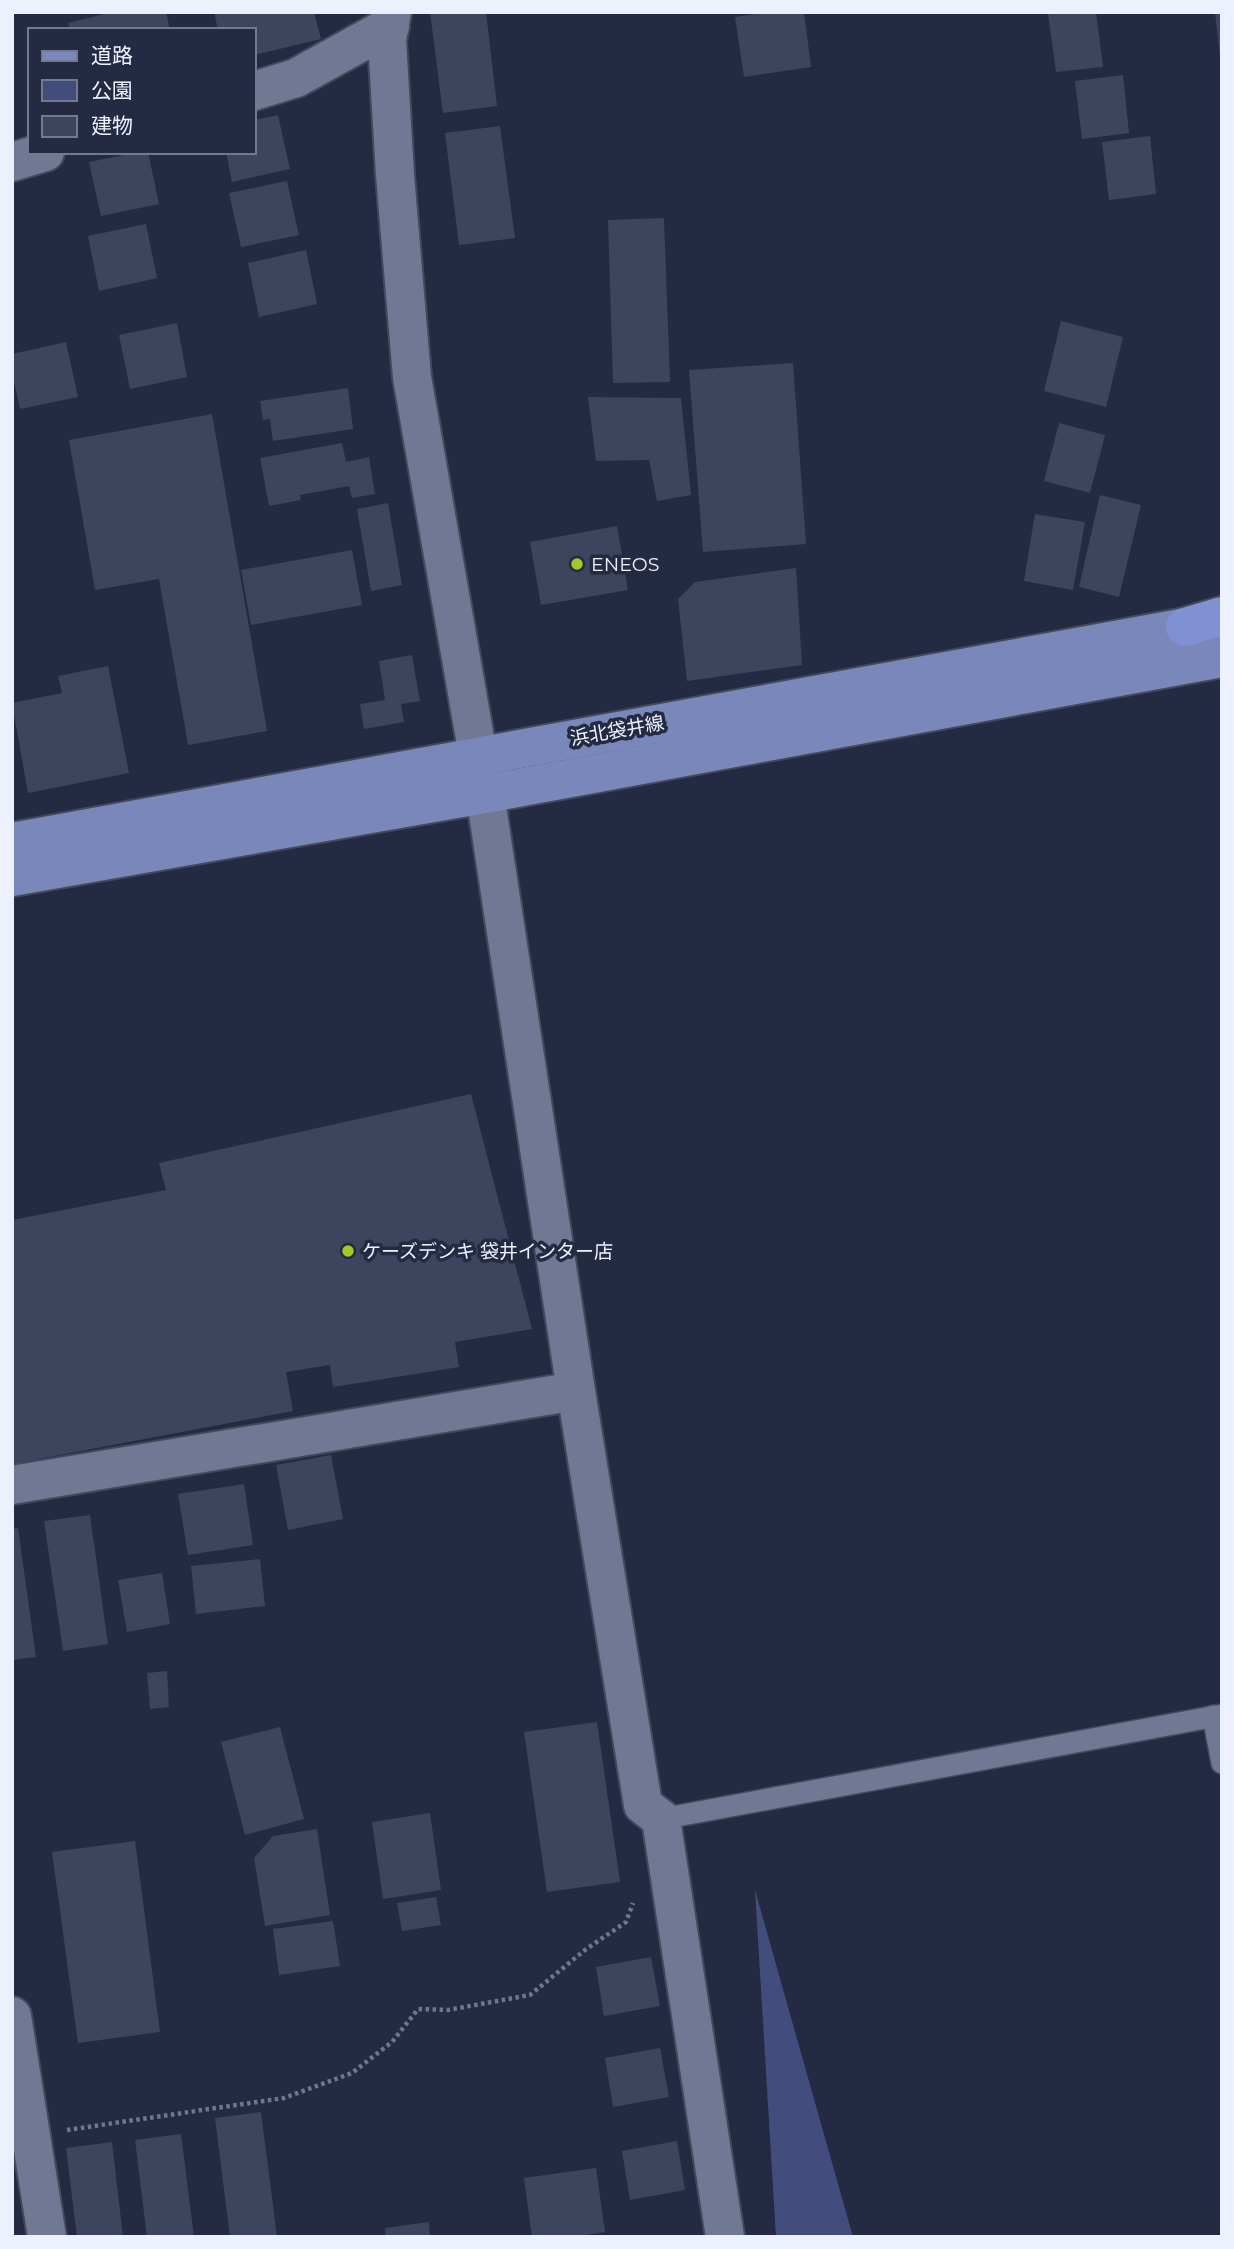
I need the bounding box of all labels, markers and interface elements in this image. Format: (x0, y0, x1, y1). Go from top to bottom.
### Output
legend (28, 28, 256, 154)
text: 道路 (91, 43, 133, 68)
text: 公園 (91, 78, 133, 103)
text: 建物 (91, 113, 133, 138)
place label: ENEOS (591, 553, 659, 576)
marker: ENEOS (569, 556, 585, 572)
street label: 浜北袋井線 (568, 711, 666, 750)
place label: ケーズデンキ 袋井インター店 (362, 1240, 613, 1263)
marker: ケーズデンキ 袋井インター店 (340, 1243, 356, 1259)

